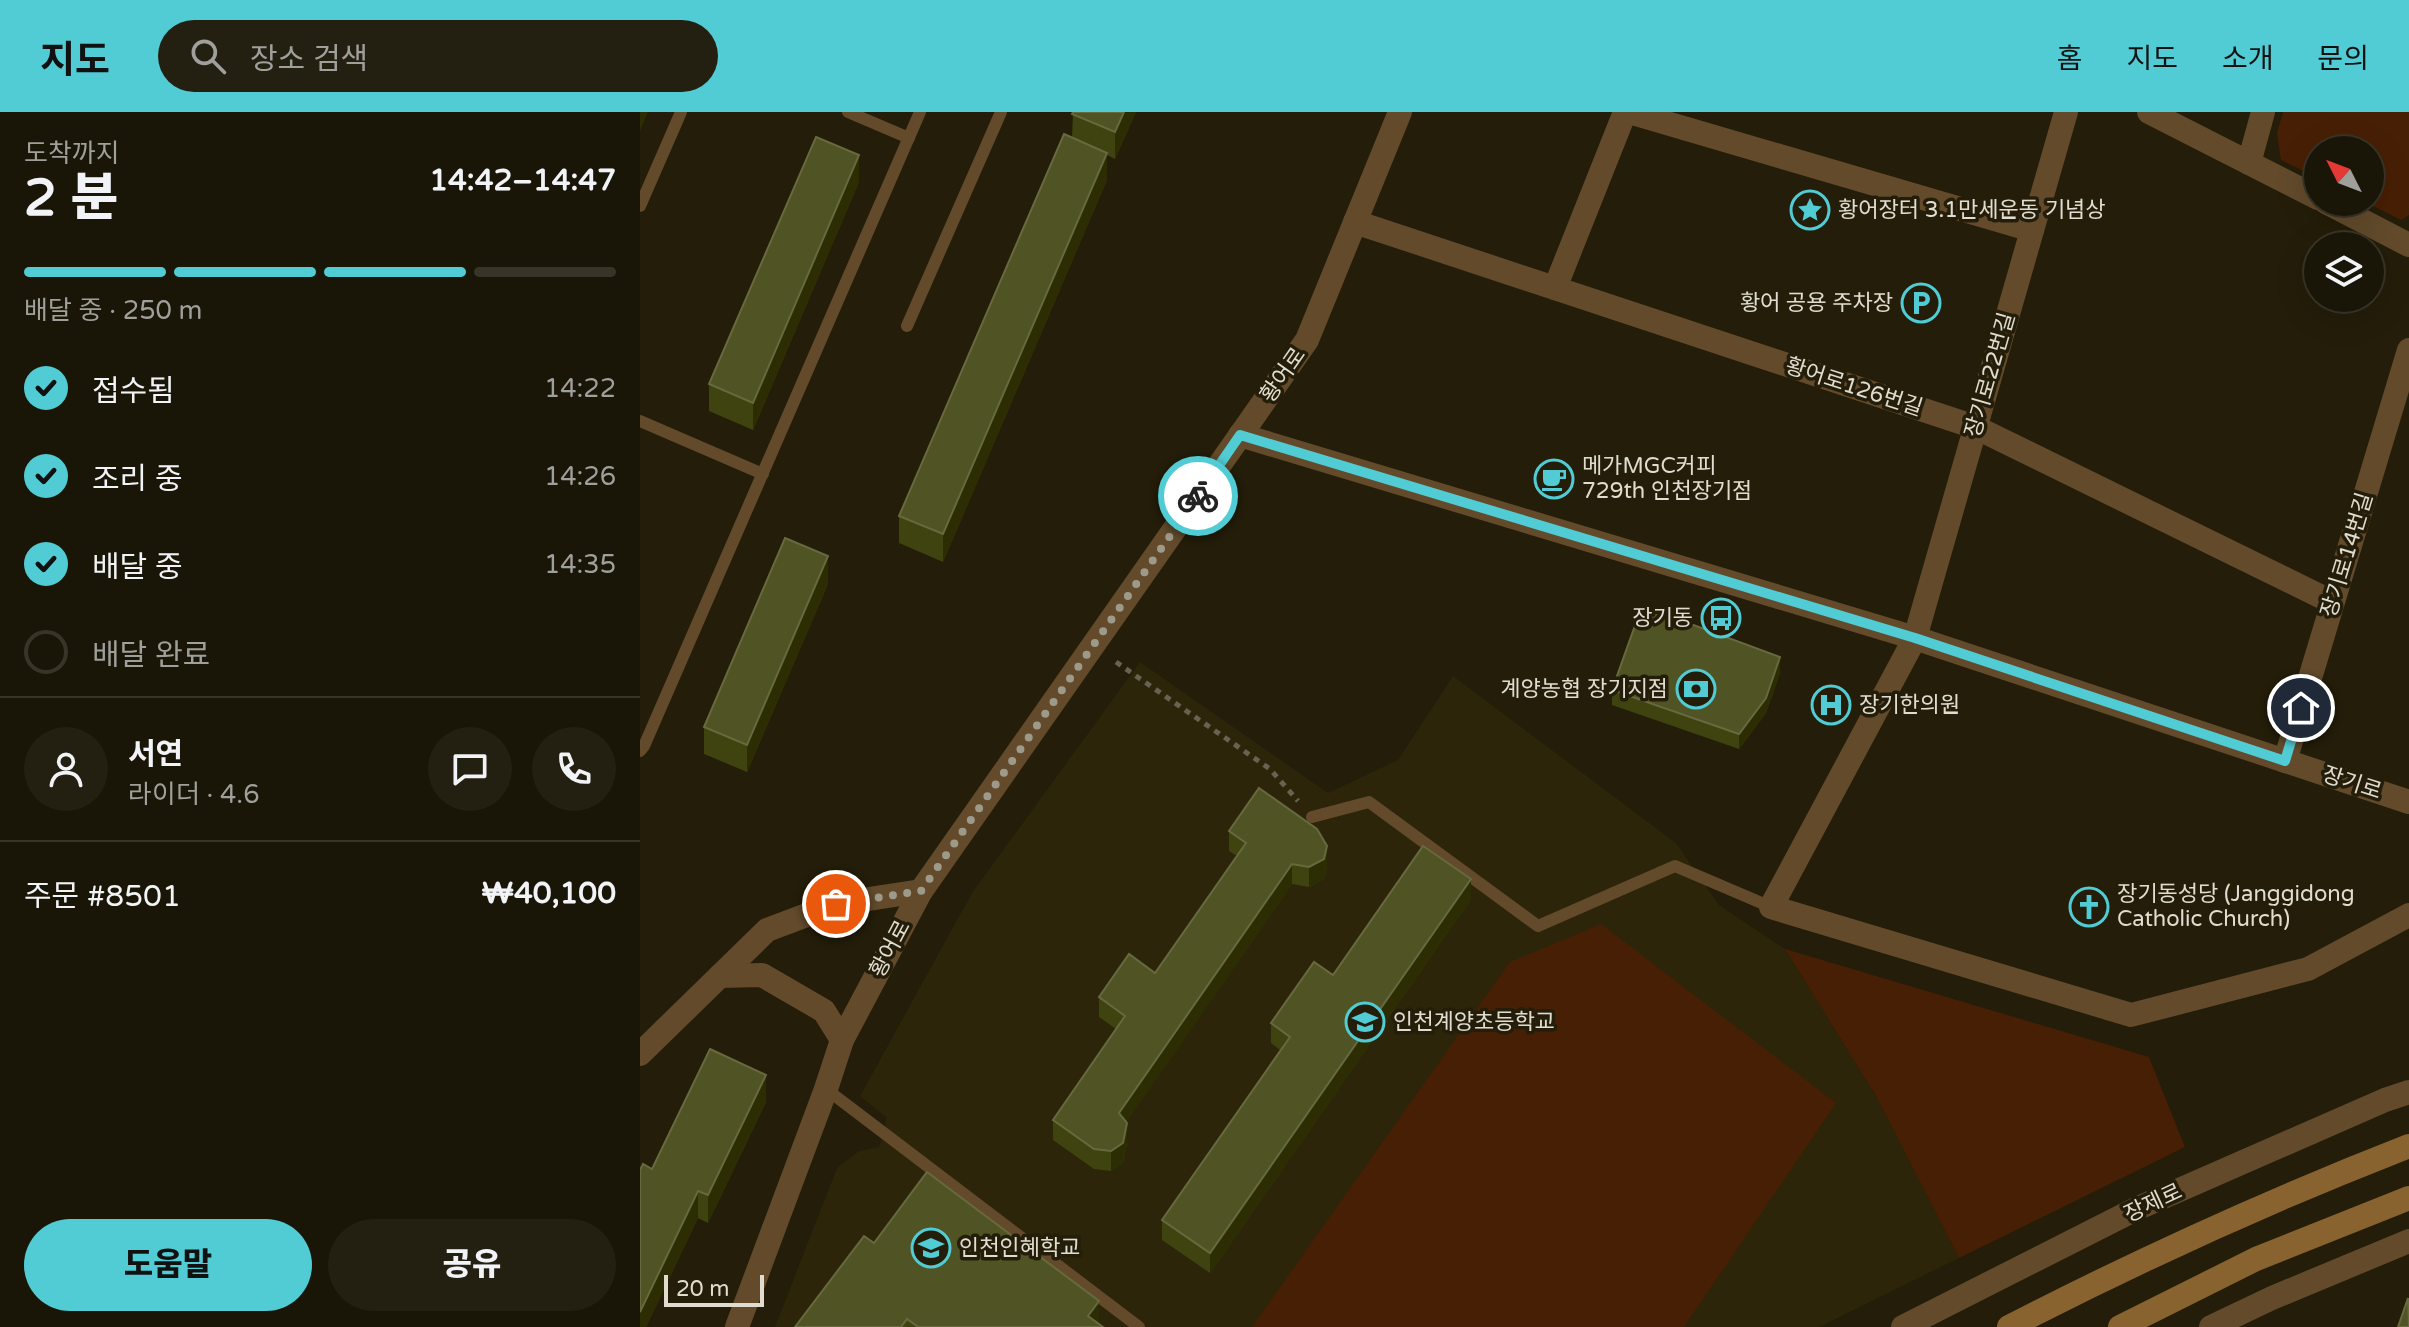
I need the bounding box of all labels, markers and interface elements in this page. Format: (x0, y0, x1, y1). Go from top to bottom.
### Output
search box (158, 20, 718, 92)
icon: search (186, 34, 230, 78)
text: 지도 (40, 38, 110, 84)
text: 장소 검색 (250, 41, 368, 78)
text: 홈 (2057, 42, 2082, 76)
text: 지도 (2126, 42, 2178, 76)
text: 소개 (2222, 42, 2273, 76)
text: 문의 (2317, 42, 2369, 76)
north arrow (2304, 136, 2384, 216)
map controls (2304, 136, 2384, 312)
text: 도착까지 (24, 138, 120, 169)
text: 14:42–14:47 (429, 162, 616, 199)
text: 2 분 (24, 167, 118, 230)
place icon: 황어장터 3.1만세운동 기념상 (1789, 189, 1831, 231)
place label: 황어장터 3.1만세운동 기념상 (1838, 197, 2105, 223)
button: layers (2304, 232, 2384, 312)
parking icon: 황어 공용 주차장 (1900, 282, 1942, 324)
place label: 황어 공용 주차장 (1740, 290, 1893, 316)
text: 배달 중 · 250 m (24, 295, 202, 326)
street label: 장기로22번길 (1960, 309, 2020, 441)
street label: 황어로 (1255, 343, 1311, 407)
street label: 황어로126번길 (1782, 353, 1926, 421)
icon: check (24, 366, 68, 410)
text: 접수됨 (92, 373, 175, 410)
text: 14:22 (544, 373, 616, 404)
place label: 메가MGC커피 729th 인천장기점 (1582, 453, 1752, 504)
icon: check (24, 454, 68, 498)
courier (1158, 456, 1238, 536)
cafe icon: 메가MGC커피 729th 인천장기점 (1533, 458, 1575, 500)
text: 조리 중 (92, 461, 183, 498)
text: 14:26 (544, 461, 616, 492)
icon: bike (1176, 474, 1220, 518)
street label: 장기로14번길 (2316, 490, 2378, 620)
icon: check (24, 542, 68, 586)
text: 배달 중 (92, 549, 183, 586)
text: 14:35 (544, 549, 616, 580)
bus stop icon: 장기동 (1700, 597, 1742, 639)
place label: 장기동 (1632, 605, 1693, 631)
text: 배달 완료 (92, 637, 210, 674)
bank icon: 계양농협 장기지점 (1675, 668, 1717, 710)
pin (2267, 674, 2335, 742)
place label: 계양농협 장기지점 (1500, 676, 1668, 702)
hospital icon: 장기한의원 (1810, 684, 1852, 726)
icon: home (2279, 686, 2323, 730)
place label: 장기한의원 (1859, 692, 1960, 718)
button: person (24, 727, 108, 811)
button: chat (428, 727, 512, 811)
button: phone (532, 727, 616, 811)
text: 서연 (128, 736, 183, 773)
street label: 장기로 (2319, 761, 2385, 805)
text: 라이더 · 4.6 (128, 779, 259, 810)
pin (802, 870, 870, 938)
text: ₩40,100 (482, 875, 616, 912)
text: 주문 #8501 (24, 878, 181, 915)
place label: 장기동성당 (Janggidong Catholic Church) (2117, 881, 2355, 932)
icon: bag (814, 882, 858, 926)
church icon: 장기동성당 (Janggidong Catholic Church) (2068, 886, 2110, 928)
street label: 황어로 (864, 916, 916, 982)
school or university icon: 인천계양초등학교 (1344, 1001, 1386, 1043)
place label: 인천계양초등학교 (1393, 1009, 1555, 1035)
street label: 장제로 (2120, 1178, 2186, 1228)
button: 도움말 (24, 1219, 312, 1311)
button: 공유 (328, 1219, 616, 1311)
school or university icon: 인천인혜학교 (910, 1227, 952, 1269)
place label: 인천인혜학교 (959, 1235, 1080, 1261)
scale bar (664, 1271, 764, 1307)
text: 20 m (676, 1276, 730, 1302)

